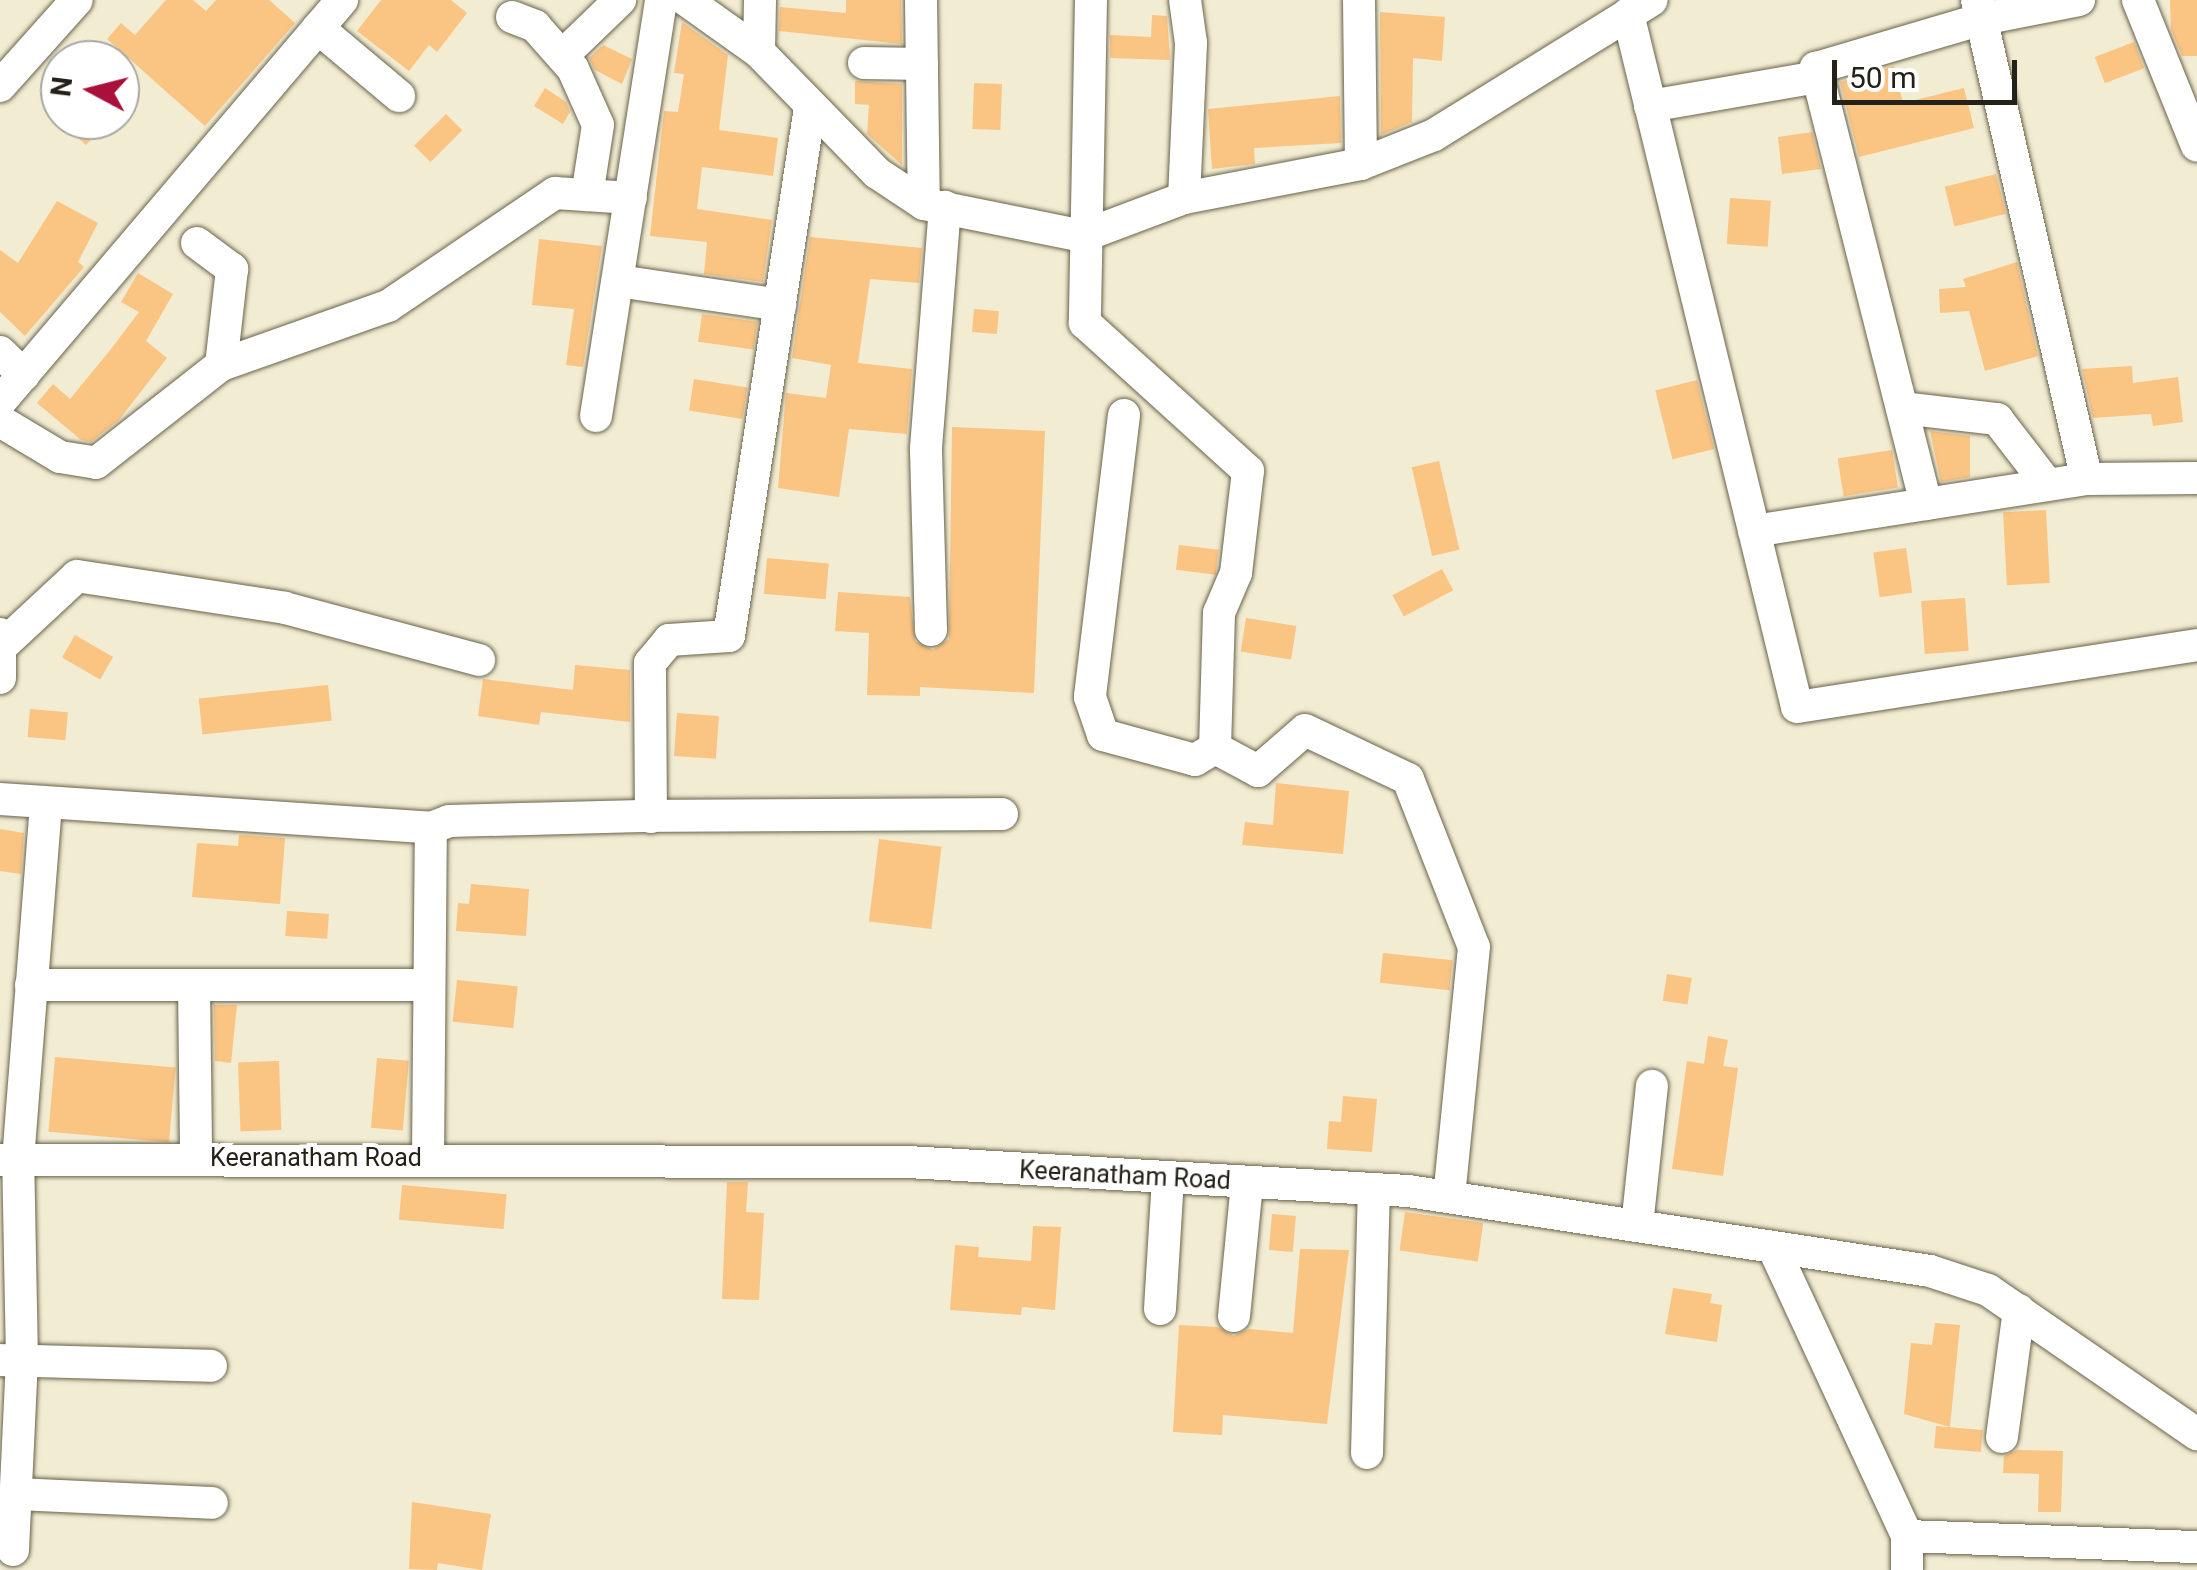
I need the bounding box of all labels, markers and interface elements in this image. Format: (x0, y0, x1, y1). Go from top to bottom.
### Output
north arrow (40, 40, 140, 140)
scale bar (1837, 40, 2022, 102)
text: 50 m (1849, 60, 1916, 95)
text: N (44, 75, 79, 98)
street label: Keeranatham Road (210, 1143, 422, 1173)
street label: Keeranatham Road (1018, 1155, 1232, 1197)

